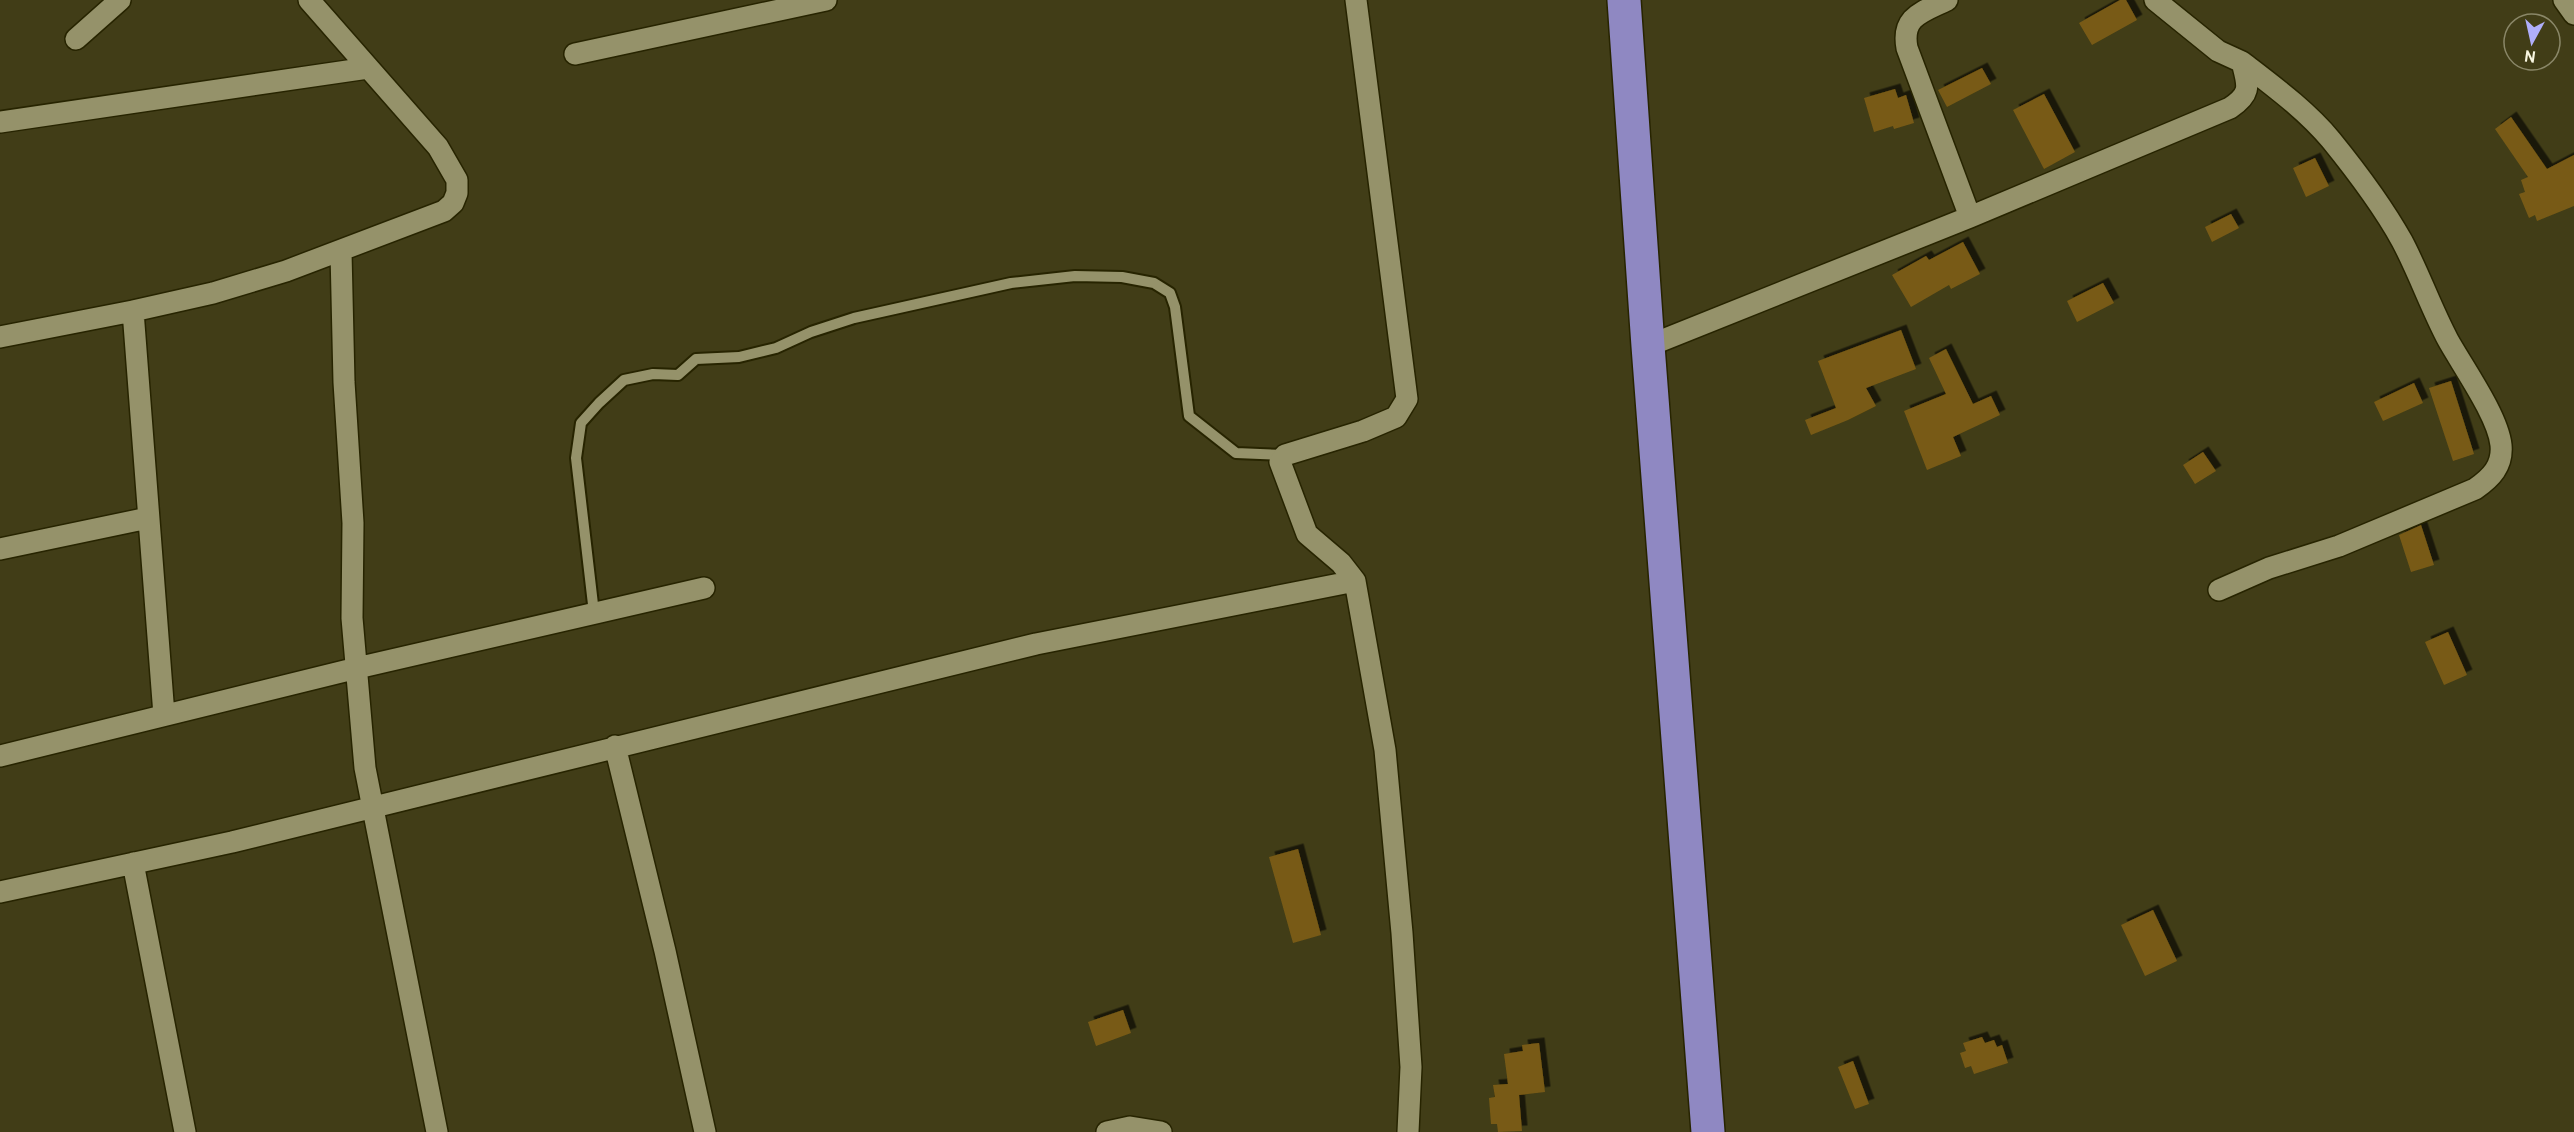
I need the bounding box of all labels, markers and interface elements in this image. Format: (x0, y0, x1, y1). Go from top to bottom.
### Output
north arrow (2502, 12, 2562, 72)
text: N (2523, 44, 2537, 66)

